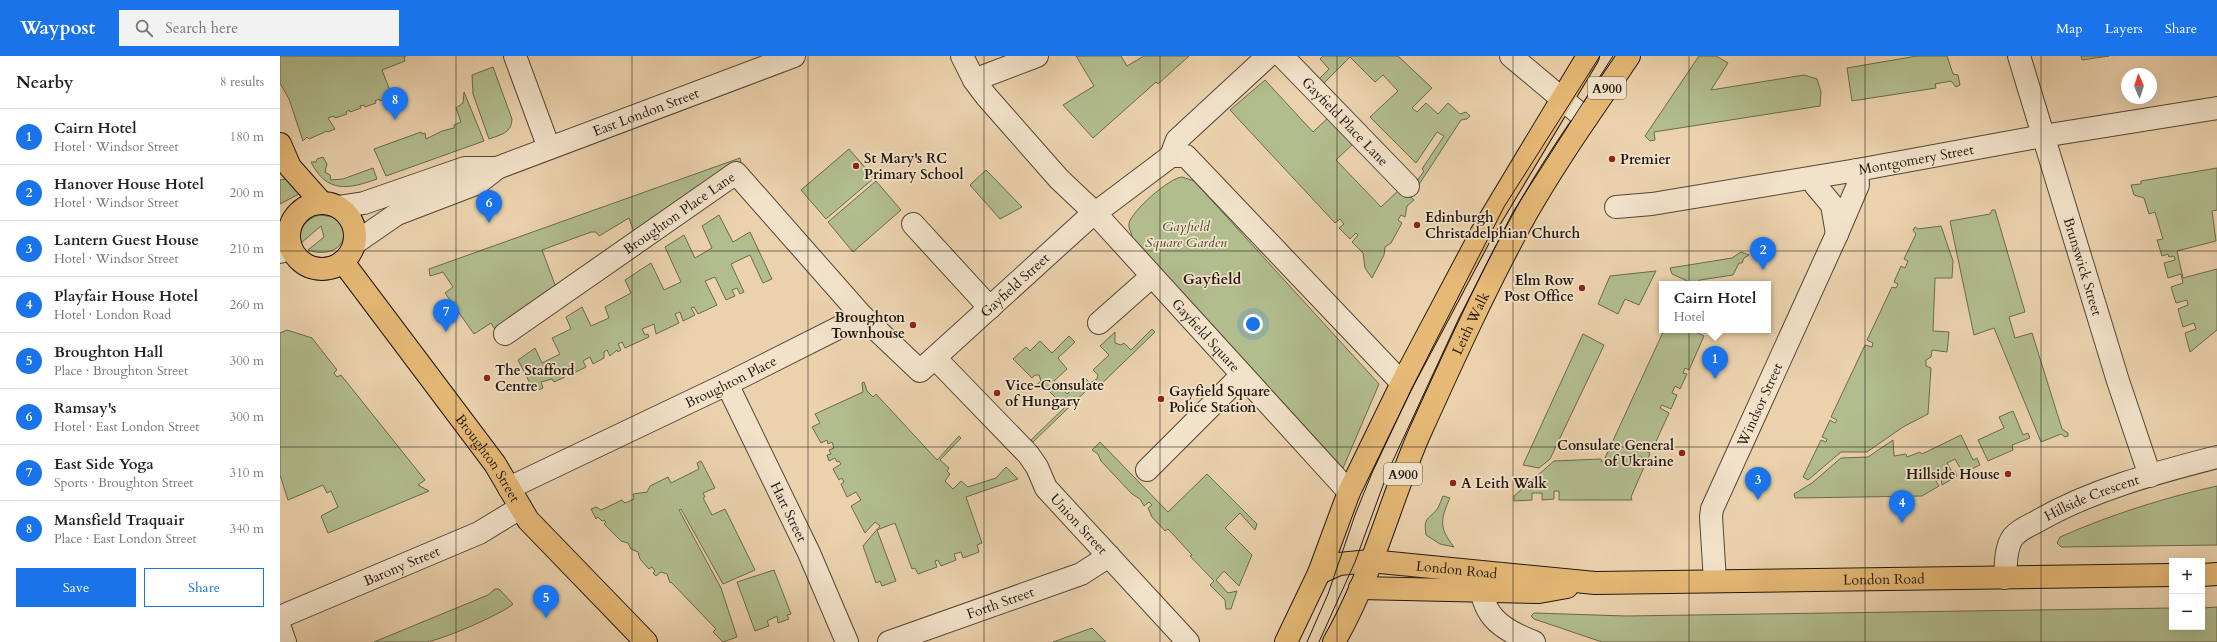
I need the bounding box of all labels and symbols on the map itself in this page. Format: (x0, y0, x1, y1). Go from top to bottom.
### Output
north arrow (2121, 68, 2157, 104)
street label: Gayfield Place Lane (1297, 73, 1392, 170)
road number: A900 (1588, 77, 1626, 99)
street label: East London Street (590, 83, 702, 141)
pin: 8 (382, 87, 408, 120)
street label: Montgomery Street (1857, 140, 1976, 180)
place label: St Mary's RC Primary School (864, 149, 964, 184)
place label: Premier (1620, 150, 1671, 169)
marker: Premier (1607, 154, 1617, 164)
marker: St Mary's RC Primary School (851, 161, 861, 171)
street label: Broughton Place Lane (619, 168, 739, 259)
pin: 6 (476, 190, 502, 223)
place label: Edinburgh Christadelphian Church (1425, 208, 1581, 243)
street label: Brunswick Street (2059, 215, 2107, 318)
park label: Gayfield Square Garden (1145, 217, 1227, 252)
marker: Edinburgh Christadelphian Church (1412, 220, 1422, 230)
pin: 2 (1750, 237, 1776, 270)
street label: Gayfield Street (976, 249, 1054, 322)
district label: Gayfield (1183, 269, 1242, 289)
place label: Elm Row Post Office (1504, 271, 1574, 306)
marker: Elm Row Post Office (1577, 283, 1587, 293)
street label: Leith Walk (1448, 288, 1494, 358)
street label: Gayfield Square (1167, 295, 1244, 376)
pin: 7 (433, 299, 459, 332)
place label: Broughton Townhouse (831, 308, 905, 343)
your location (1243, 314, 1263, 334)
marker: Broughton Townhouse (908, 320, 918, 330)
pin: 1 (1702, 346, 1728, 379)
street label: Broughton Place (682, 351, 780, 413)
street label: Windsor Street (1732, 359, 1787, 450)
place label: The Stafford Centre (495, 361, 575, 396)
marker: The Stafford Centre (482, 373, 492, 383)
place label: Vice-Consulate of Hungary (1005, 376, 1104, 411)
place label: Gayfield Square Police Station (1169, 382, 1270, 417)
marker: Vice-Consulate of Hungary (992, 388, 1002, 398)
marker: Gayfield Square Police Station (1156, 394, 1166, 404)
street label: Broughton Street (451, 410, 525, 506)
place label: Consulate General of Ukraine (1557, 436, 1674, 471)
marker: Consulate General of Ukraine (1677, 448, 1687, 458)
road number: A900 (1384, 463, 1422, 485)
place label: Hillside House (1906, 465, 2000, 484)
pin: 3 (1745, 467, 1771, 500)
marker: Hillside House (2003, 469, 2013, 479)
street label: Hillside Crescent (2041, 470, 2142, 526)
place label: A Leith Walk (1461, 474, 1547, 493)
marker: A Leith Walk (1448, 478, 1458, 488)
street label: Hart Street (766, 479, 811, 546)
street label: Union Street (1046, 490, 1112, 559)
pin: 4 (1889, 490, 1915, 523)
street label: Barony Street (361, 541, 443, 591)
street label: London Road (1415, 557, 1499, 583)
street label: London Road (1843, 569, 1925, 590)
street label: Forth Street (964, 582, 1037, 624)
pin: 5 (533, 585, 559, 618)

